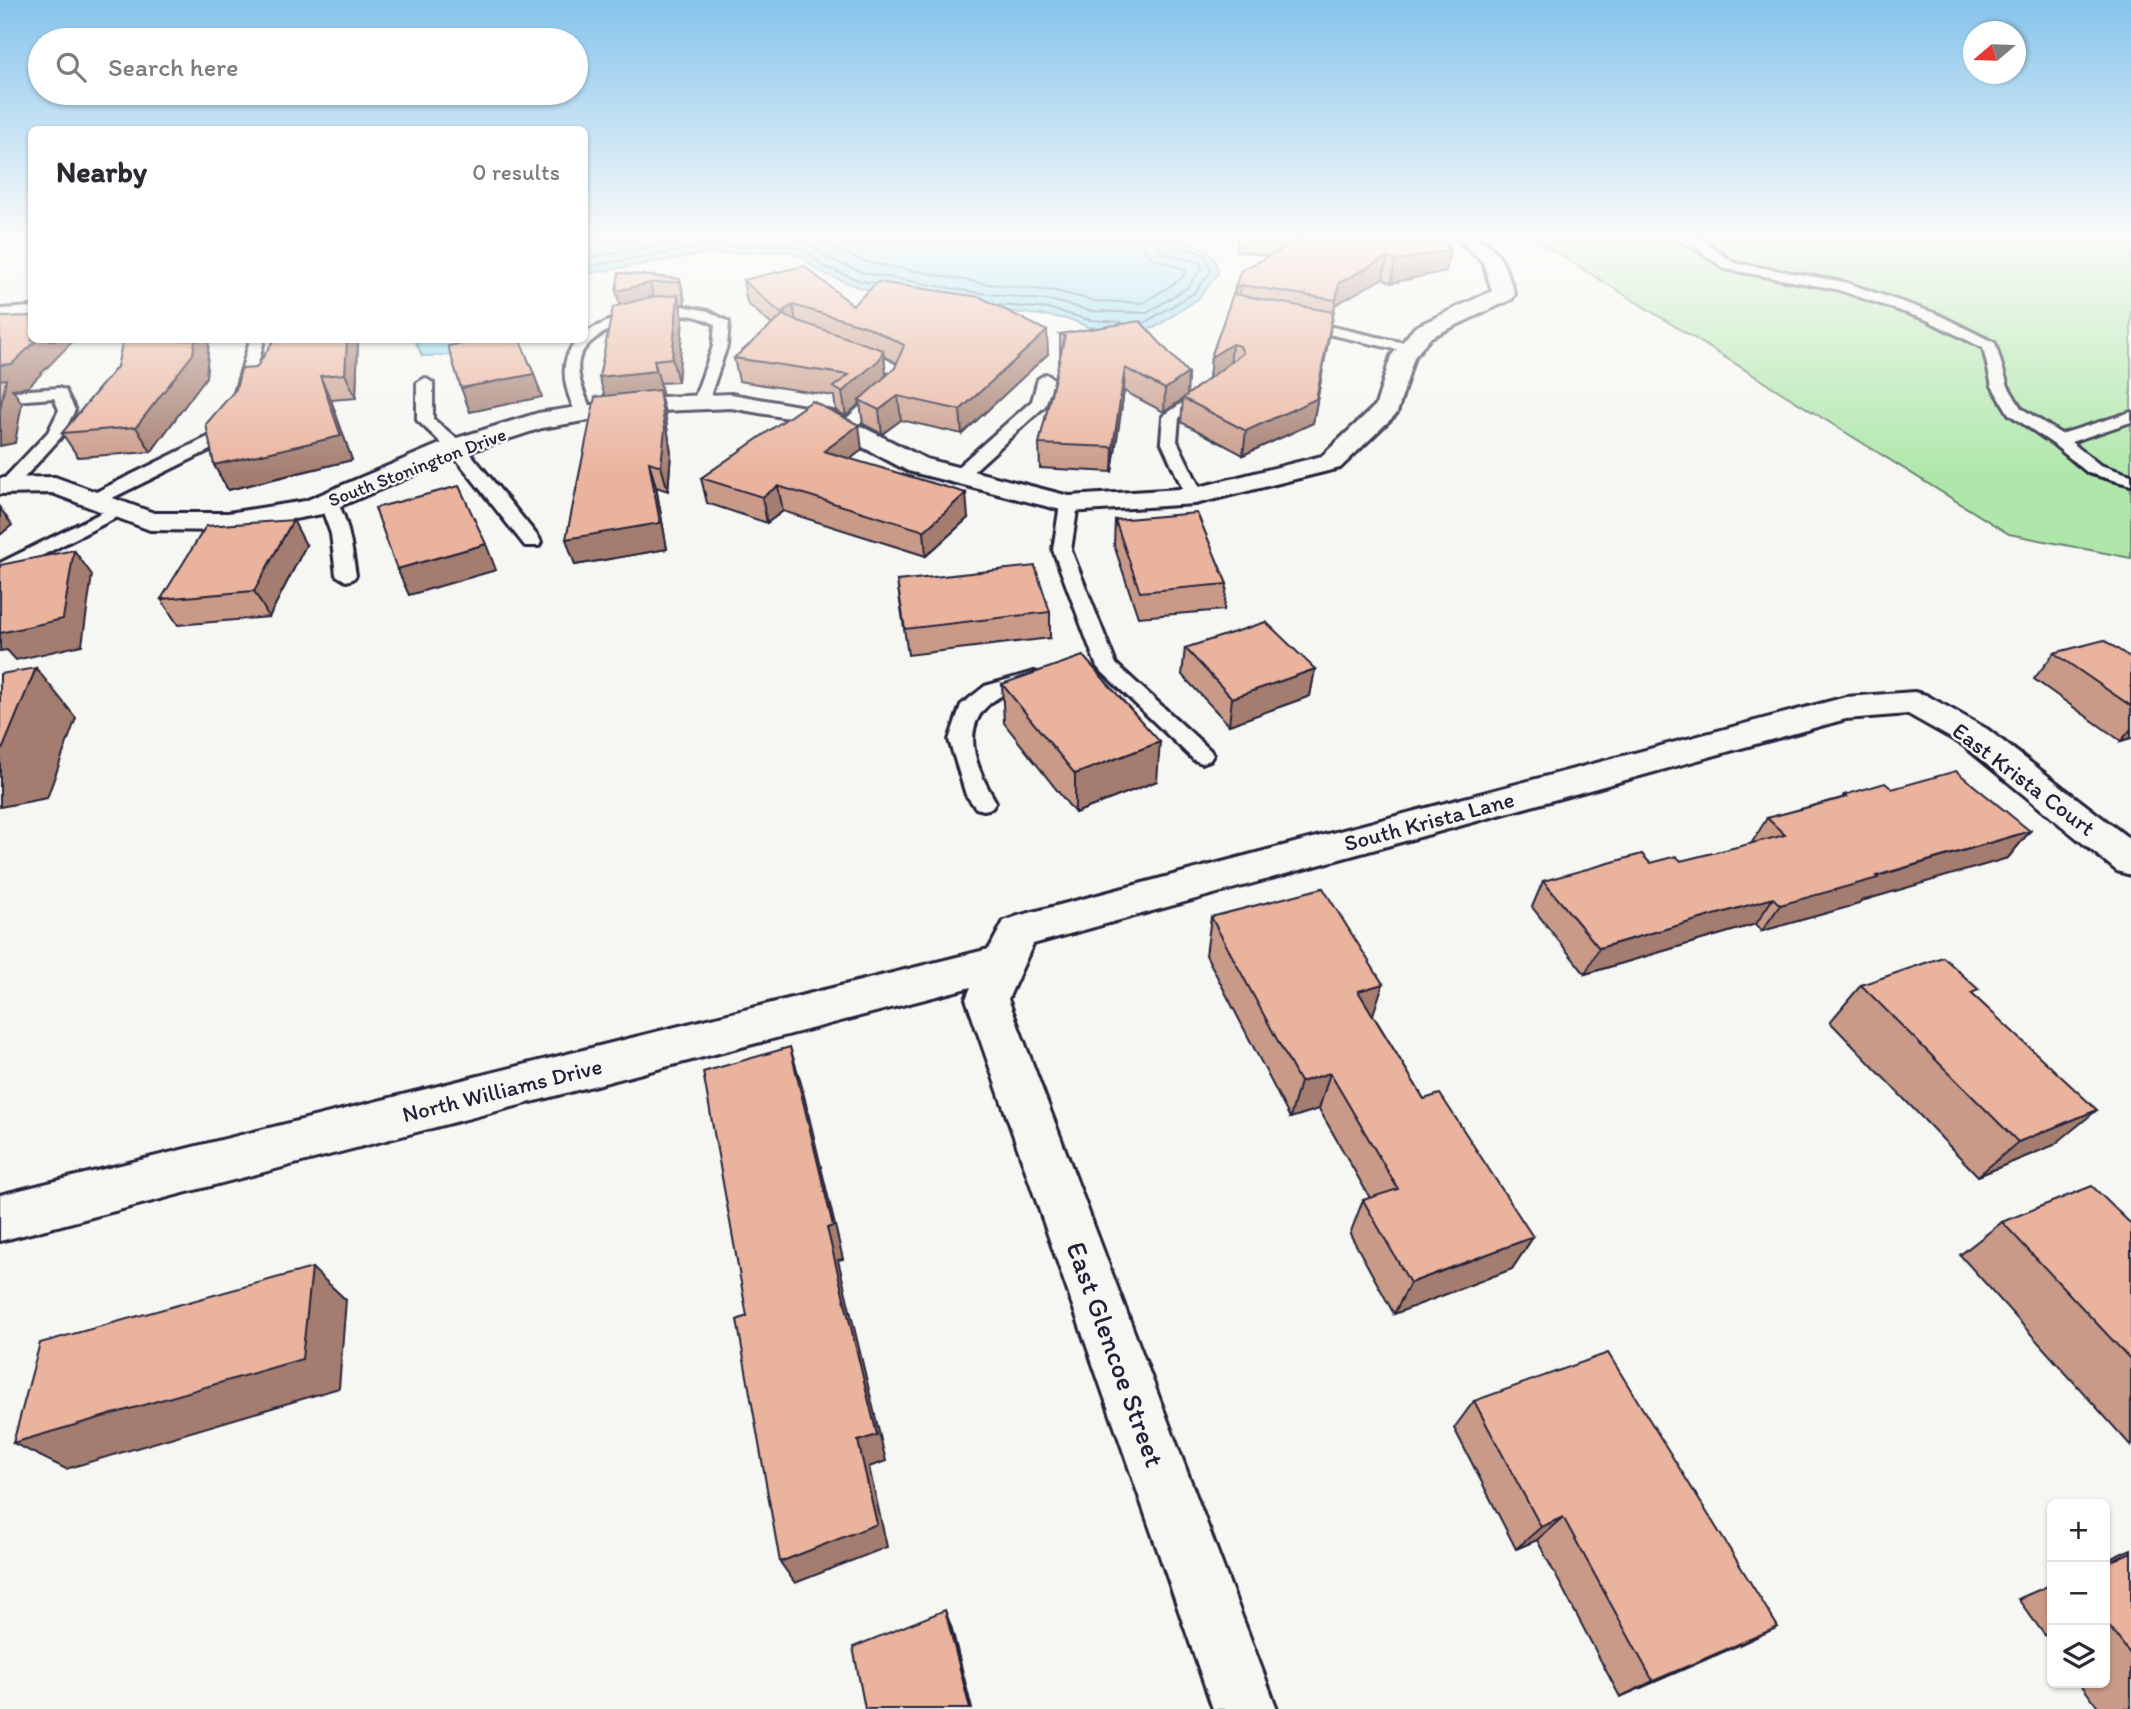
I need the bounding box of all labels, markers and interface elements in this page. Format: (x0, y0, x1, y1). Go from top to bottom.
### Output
north arrow (1963, 21, 2026, 84)
search box (28, 28, 588, 105)
icon: search (52, 48, 90, 86)
text: Search here (108, 51, 238, 83)
text: Nearby (56, 153, 147, 190)
text: 0 results (472, 158, 560, 186)
street label: South Stonington Drive (325, 422, 509, 512)
street label: East Krista Court (1947, 716, 2101, 842)
street label: South Krista Lane (1341, 785, 1517, 857)
street label: North Williams Drive (399, 1052, 605, 1128)
street label: East Glencoe Street (1060, 1237, 1172, 1471)
map controls (2047, 1499, 2110, 1688)
button: + (2047, 1499, 2110, 1562)
button: − (2047, 1562, 2110, 1625)
button: layers (2047, 1625, 2110, 1688)

